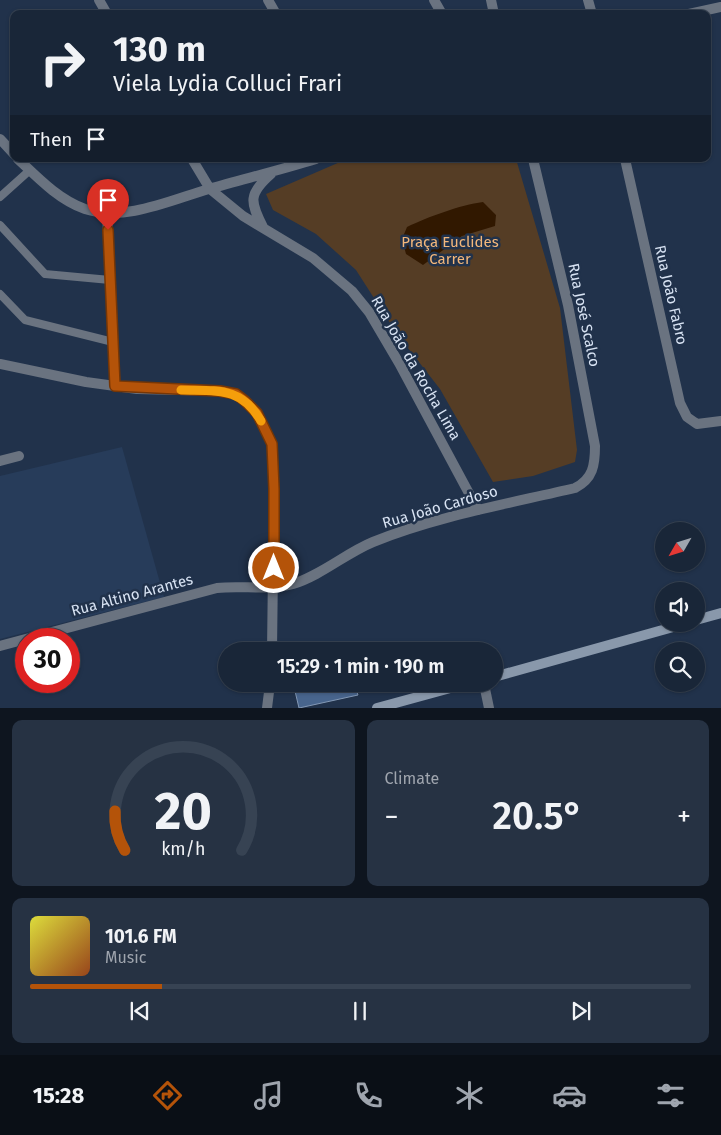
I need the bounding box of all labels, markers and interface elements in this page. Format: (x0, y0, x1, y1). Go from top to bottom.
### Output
text: 130 m (113, 28, 206, 70)
icon: right (30, 30, 95, 95)
text: Viela Lydia Colluci Frari (113, 70, 342, 97)
icon: arrive (82, 125, 110, 153)
text: Then (30, 128, 72, 151)
pin (87, 179, 129, 230)
icon: arrive (94, 186, 122, 214)
park label: Praça Euclides Carrer (401, 233, 499, 268)
street label: Rua João Fabro (651, 243, 691, 347)
street label: Rua José Scalco (564, 261, 604, 369)
street label: Rua João da Rocha Lima (367, 293, 465, 443)
street label: Rua João Cardoso (380, 482, 500, 532)
north arrow (655, 522, 705, 572)
map controls (655, 522, 705, 692)
position arrow (247, 541, 299, 593)
street label: Rua Altino Arantes (69, 570, 195, 620)
button: sound (655, 582, 705, 632)
speed limit sign: 30 (15, 628, 80, 693)
button: search (655, 642, 705, 692)
text: 15:29 · 1 min · 190 m (277, 655, 444, 678)
text: Climate (385, 769, 439, 788)
text: 20 (155, 780, 212, 843)
text: 20.5° (493, 793, 583, 839)
text: − (385, 800, 399, 833)
text: + (677, 800, 691, 833)
text: km/h (161, 838, 205, 860)
text: 101.6 FM (105, 925, 177, 948)
text: Music (105, 948, 146, 967)
icon: previous (126, 997, 154, 1025)
icon: pause (346, 997, 374, 1025)
icon: next (567, 997, 595, 1025)
icon: directions (150, 1078, 185, 1113)
icon: music (251, 1078, 286, 1113)
icon: phone (351, 1078, 386, 1113)
icon: climate (452, 1078, 487, 1113)
icon: car (552, 1078, 587, 1113)
icon: filters (653, 1078, 688, 1113)
text: 15:28 (33, 1082, 84, 1109)

